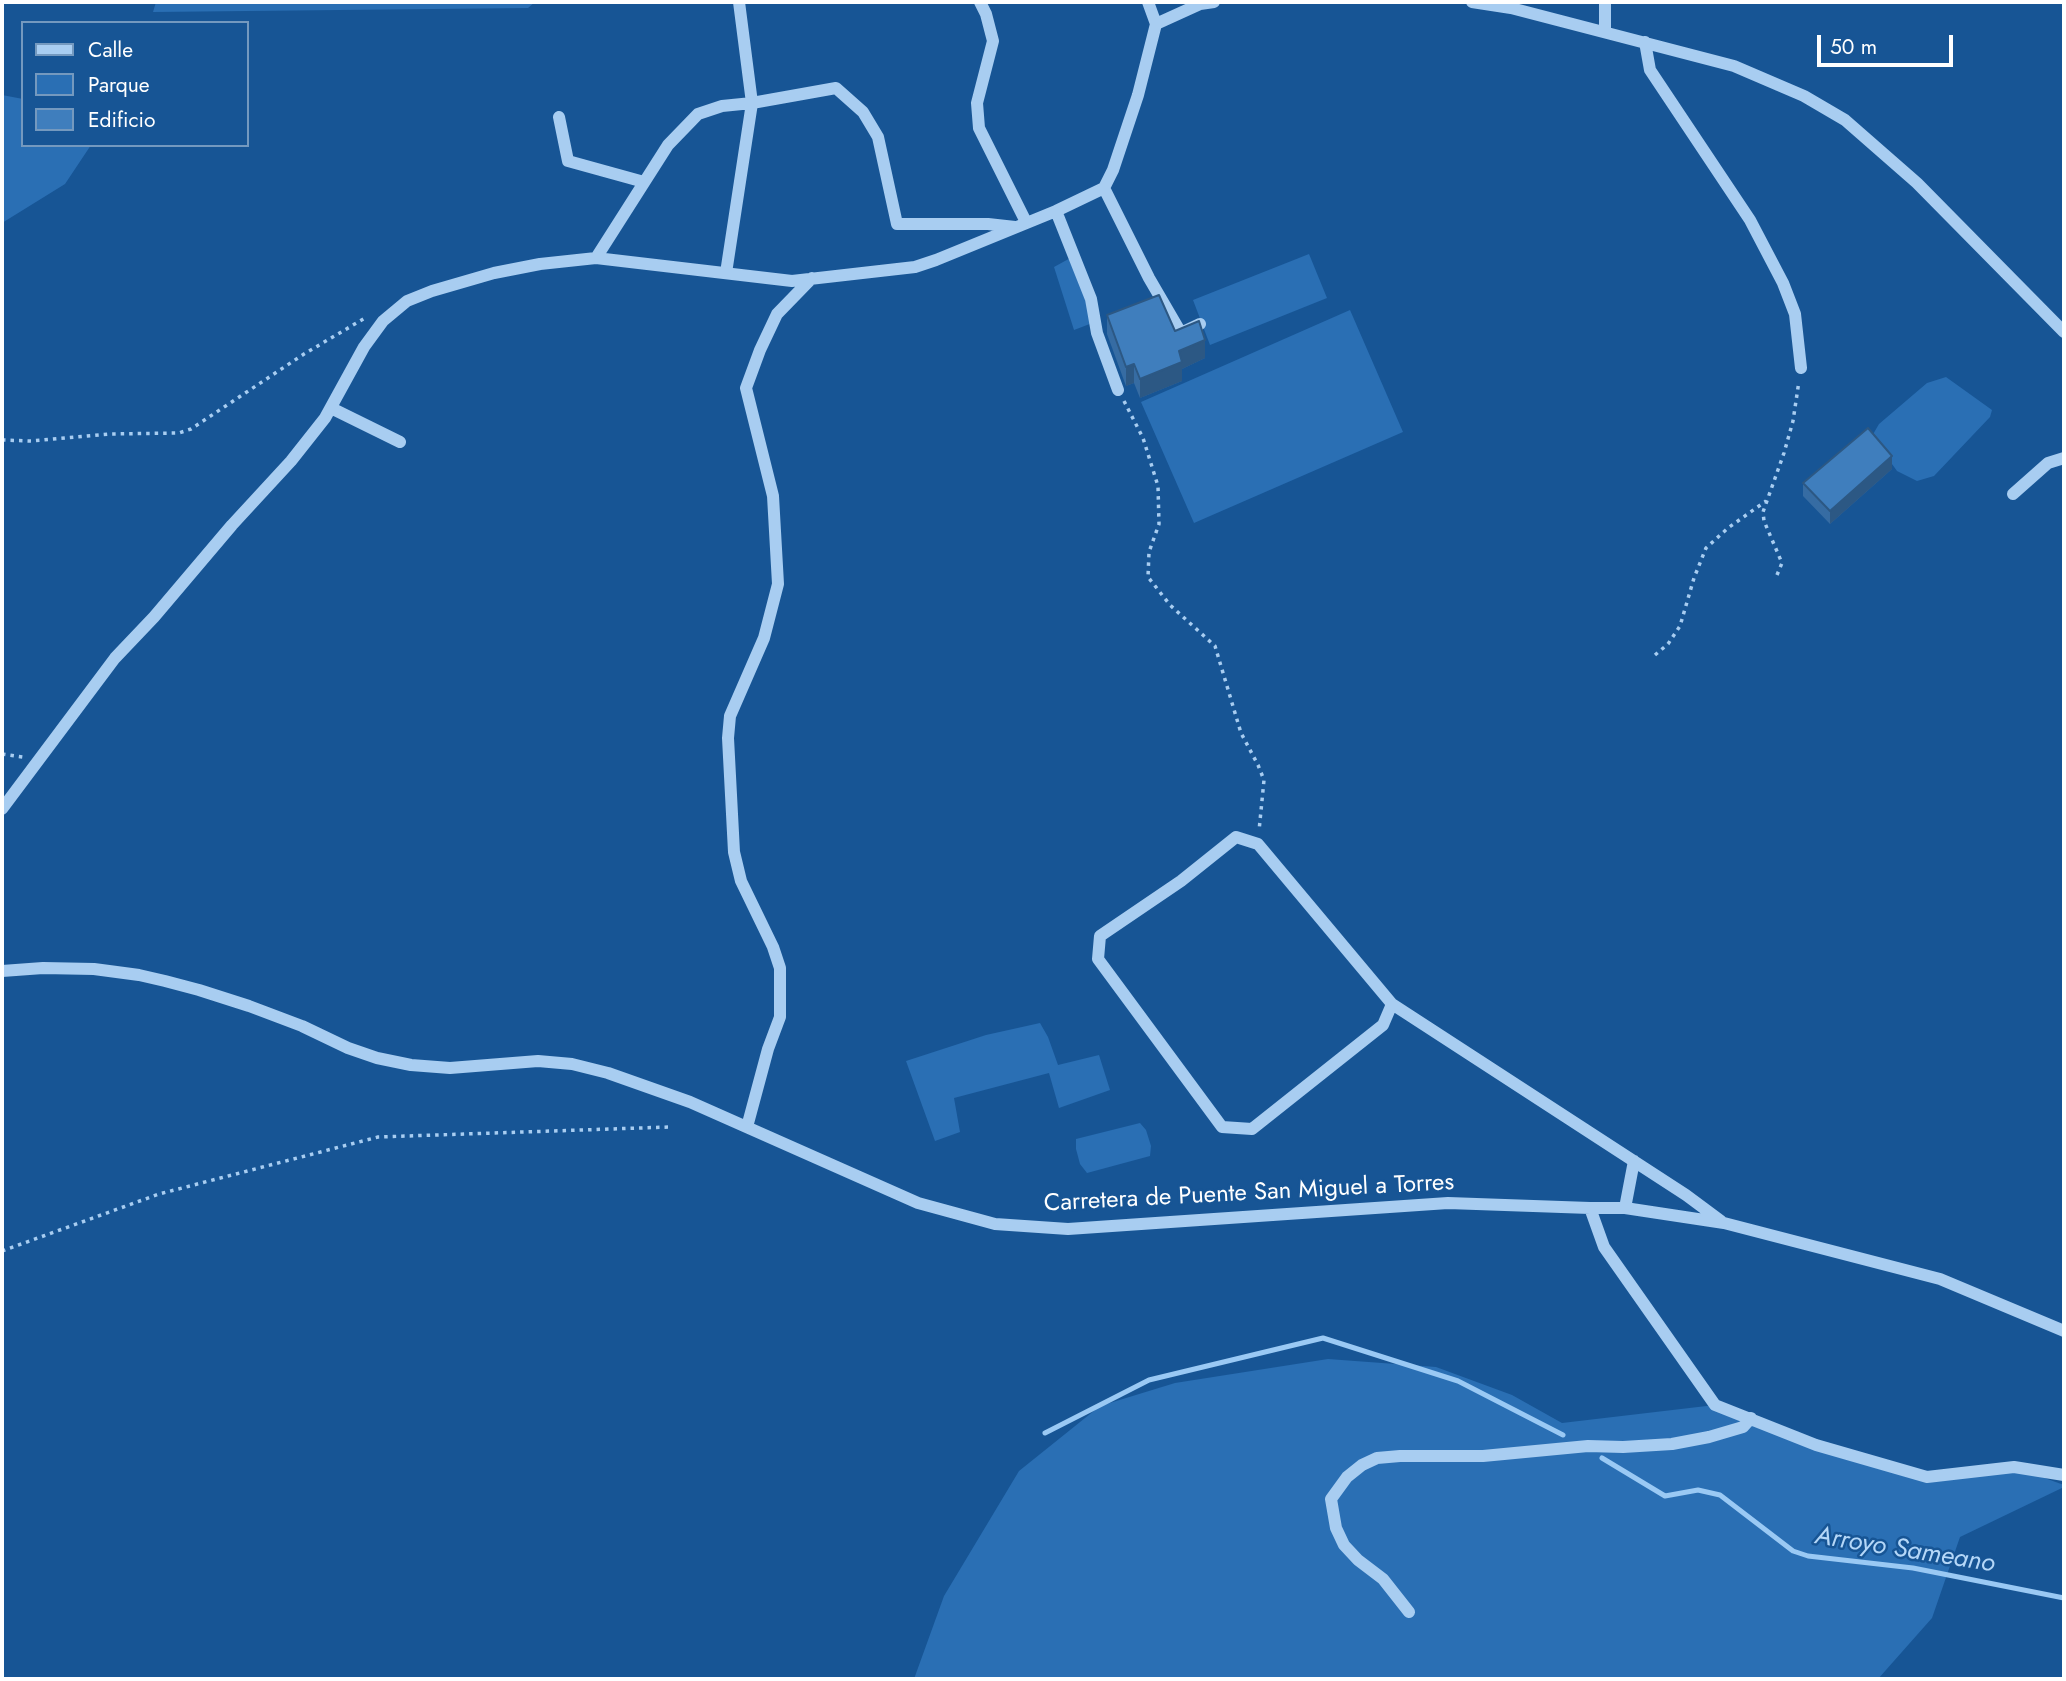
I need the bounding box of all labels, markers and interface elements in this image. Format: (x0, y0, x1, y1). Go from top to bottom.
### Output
legend (21, 21, 248, 147)
scale bar (1821, 21, 1958, 65)
text: 50 m (1830, 32, 1877, 62)
text: Calle (88, 35, 133, 65)
text: Parque (88, 70, 150, 100)
text: Edificio (88, 105, 155, 135)
street label: Carretera de Puente San Miguel a Torres (1043, 1169, 1455, 1219)
water label: Arroyo Sameano (1813, 1521, 1997, 1581)

